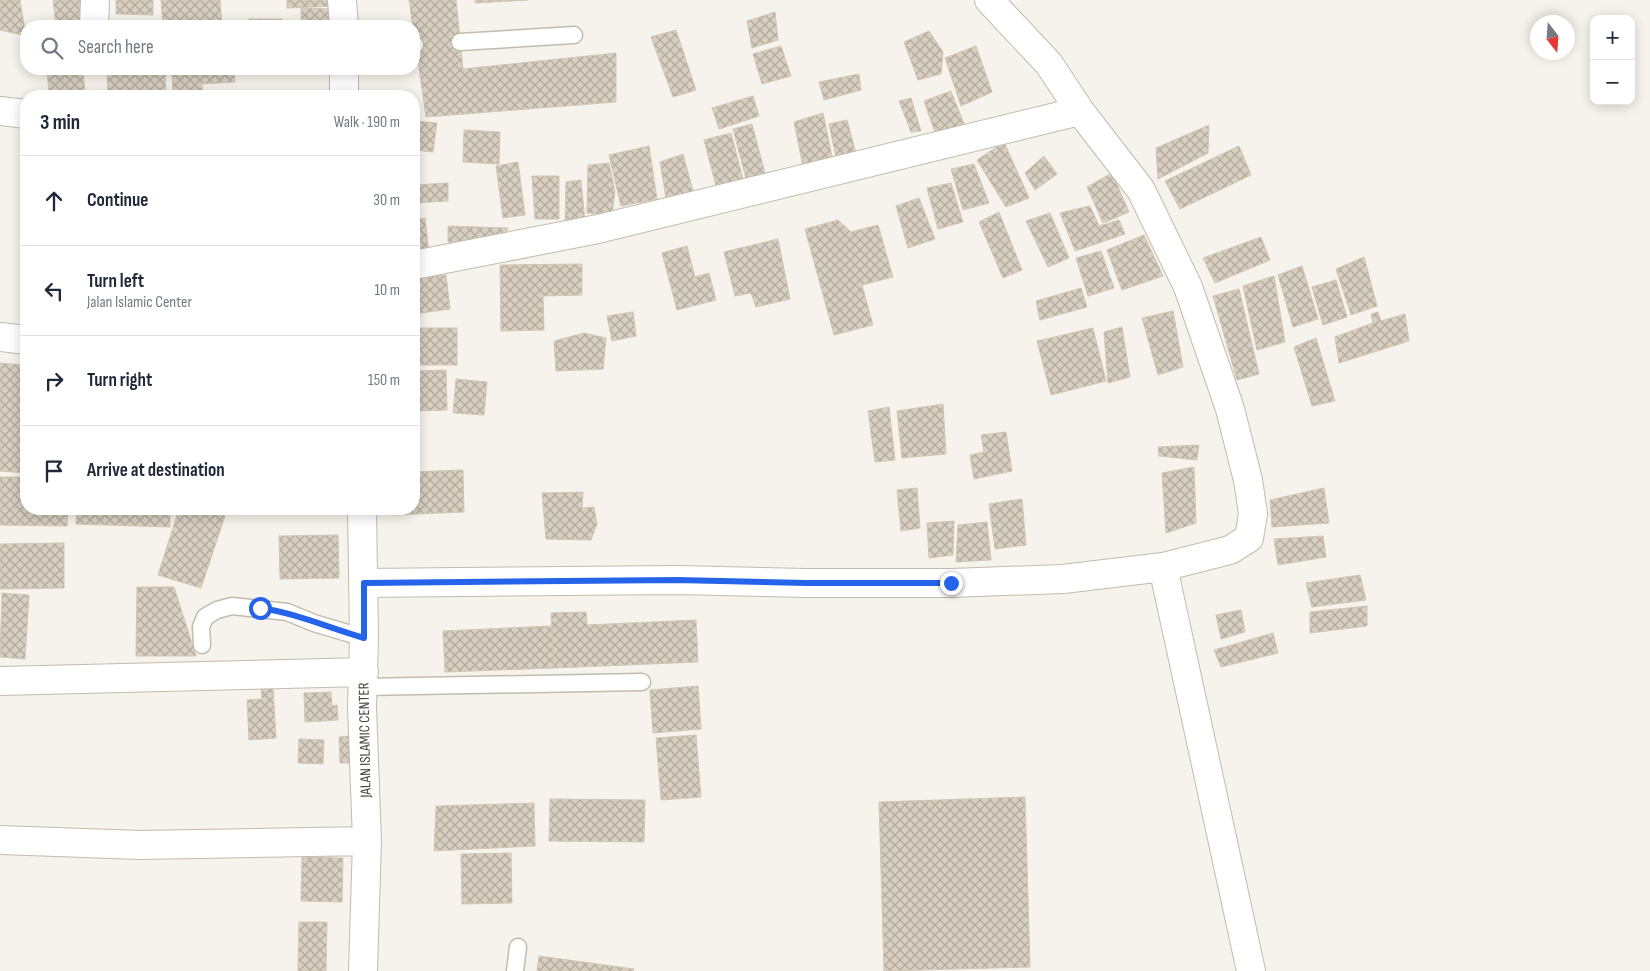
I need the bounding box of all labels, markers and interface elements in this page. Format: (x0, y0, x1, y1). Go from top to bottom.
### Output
north arrow (1530, 15, 1575, 60)
map controls (1590, 15, 1635, 105)
button: + (1590, 15, 1635, 60)
search box (20, 20, 420, 75)
icon: search (38, 34, 66, 62)
text: Search here (78, 36, 154, 59)
button: − (1590, 60, 1635, 105)
text: 3 min (40, 110, 80, 135)
text: Walk · 190 m (334, 113, 400, 132)
icon: ahead (40, 187, 68, 215)
text: Continue (87, 189, 148, 212)
text: 30 m (373, 191, 400, 210)
text: Turn left (87, 270, 144, 293)
icon: left (40, 277, 68, 305)
text: 10 m (374, 281, 400, 300)
text: Jalan Islamic Center (87, 293, 192, 312)
icon: right (40, 367, 68, 395)
text: Turn right (87, 369, 152, 392)
text: 150 m (368, 371, 400, 390)
icon: arrive (40, 457, 68, 485)
text: Arrive at destination (87, 459, 225, 482)
route end (940, 572, 963, 595)
route start (249, 597, 272, 620)
street label: JALAN ISLAMIC CENTER (354, 682, 376, 799)

